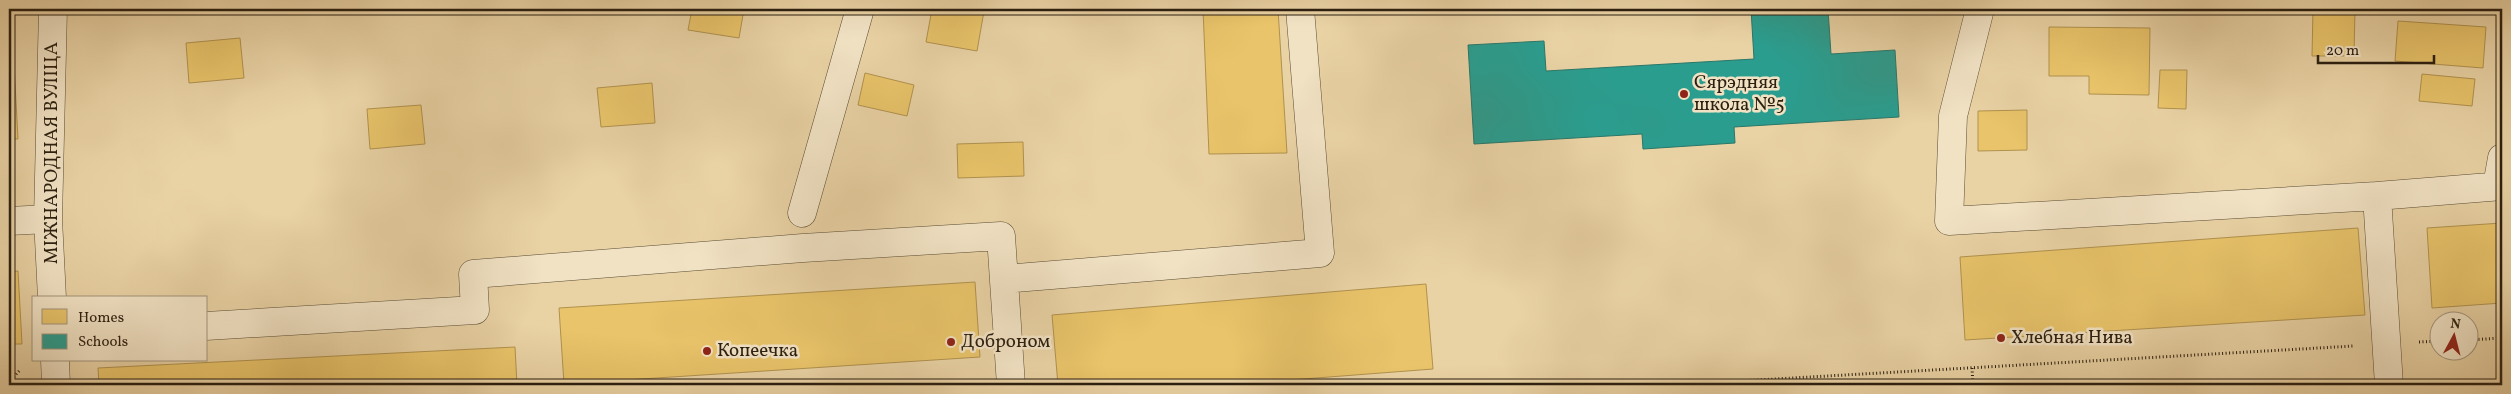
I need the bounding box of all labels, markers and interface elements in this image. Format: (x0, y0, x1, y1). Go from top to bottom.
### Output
scale bar (2318, 32, 2435, 64)
text: 20 m (2326, 41, 2359, 62)
street label: МІЖНАРОДНАЯ ВУЛІЦА (39, 42, 65, 264)
place label: Сярэдняя школа №5 (1694, 70, 1785, 118)
marker: Сярэдняя школа №5 (1678, 88, 1690, 100)
legend (32, 296, 208, 362)
text: Homes (78, 308, 124, 329)
north arrow (2428, 312, 2478, 362)
text: N (2449, 315, 2462, 335)
place label: Хлебная Нива (2011, 325, 2133, 351)
place label: Доброном (961, 329, 1050, 355)
text: Schools (78, 332, 128, 353)
marker: Хлебная Нива (1995, 332, 2007, 344)
marker: Доброном (945, 336, 957, 348)
place label: Копеечка (717, 338, 798, 364)
marker: Копеечка (701, 345, 713, 357)

